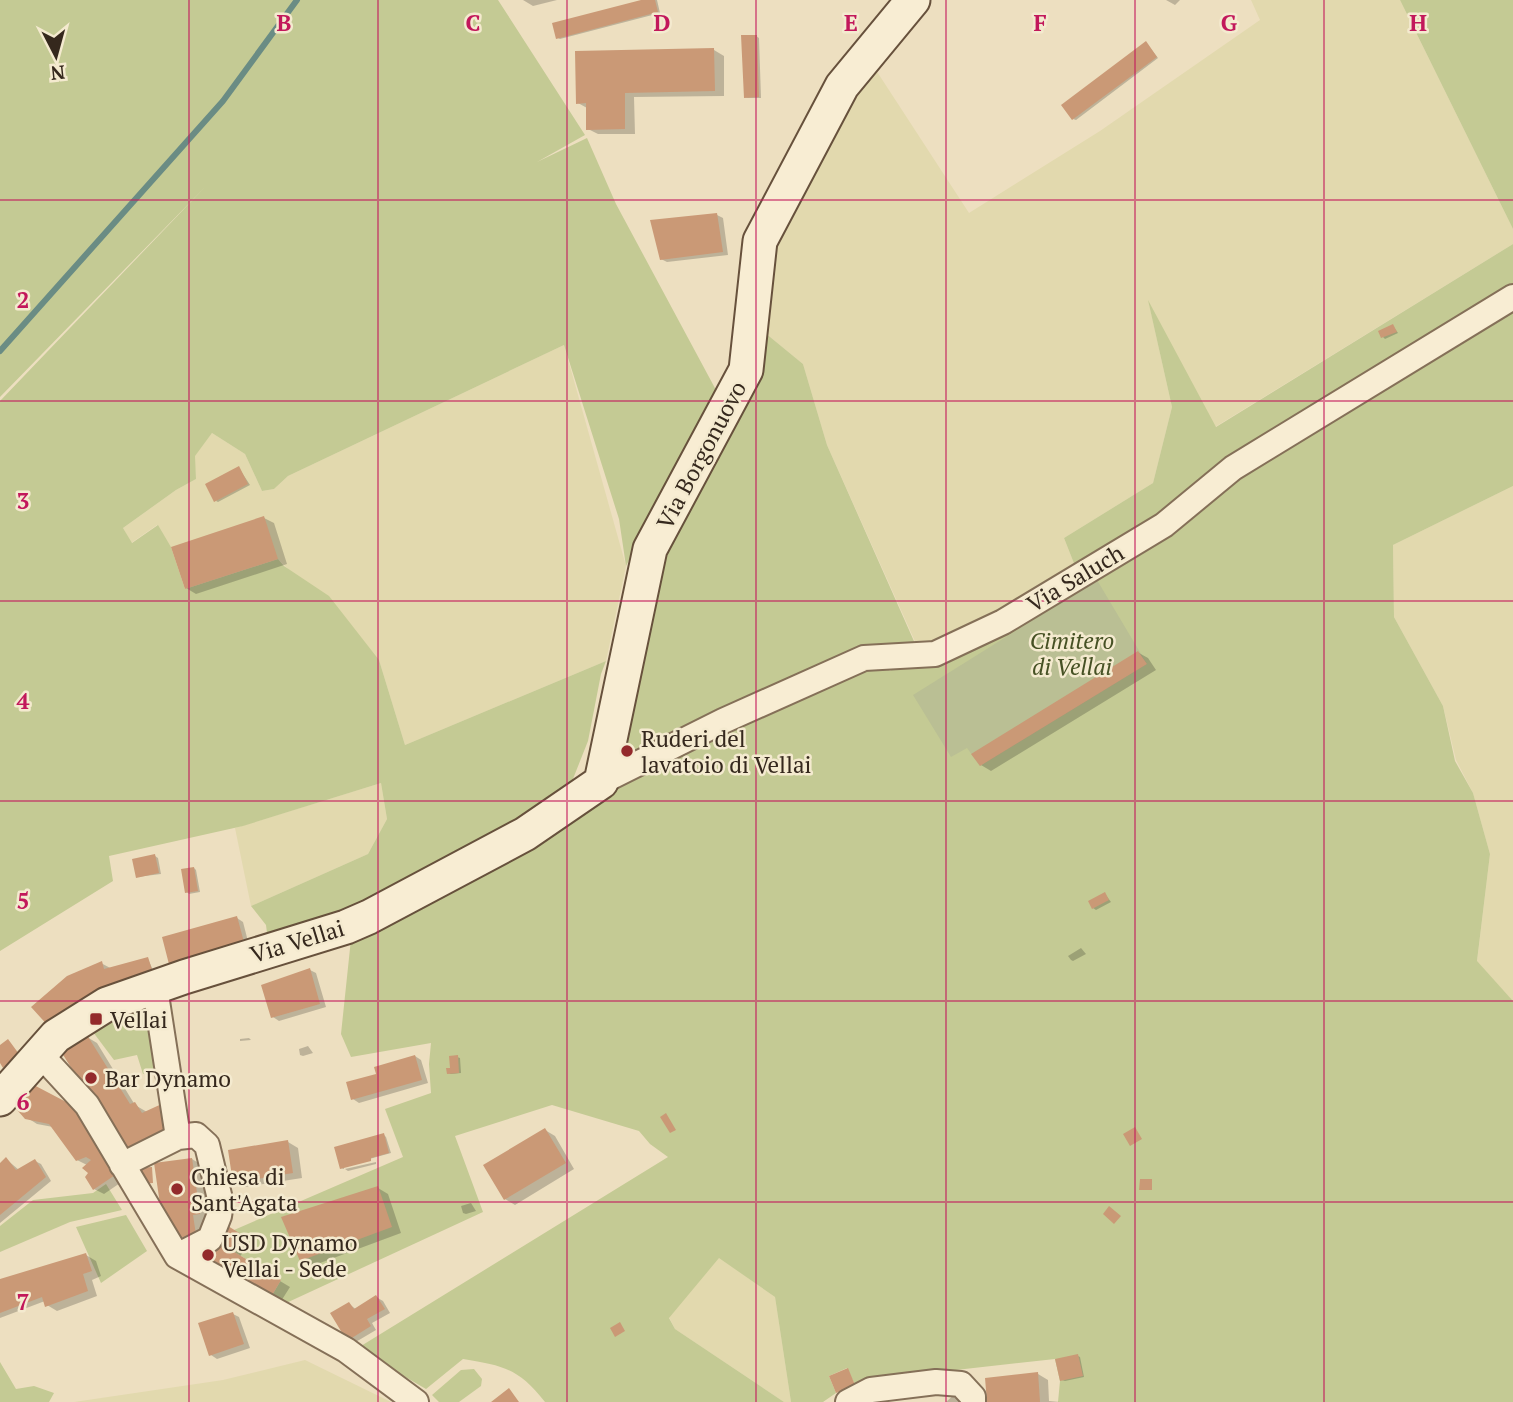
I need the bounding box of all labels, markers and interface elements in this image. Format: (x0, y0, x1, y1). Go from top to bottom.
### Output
text: B (277, 7, 292, 38)
text: C (466, 7, 481, 38)
text: D (654, 7, 671, 38)
text: E (844, 7, 858, 38)
text: F (1033, 7, 1047, 38)
text: G (1221, 7, 1238, 38)
text: H (1409, 7, 1427, 38)
north arrow (21, 21, 91, 91)
text: N (49, 60, 66, 87)
text: 2 (17, 284, 30, 315)
street label: Via Borgonuovo (649, 376, 753, 534)
text: 3 (17, 485, 30, 516)
street label: Via Saluch (1021, 537, 1130, 619)
park label: Cimitero di Vellai (1030, 625, 1114, 682)
text: 4 (17, 685, 30, 716)
place label: Ruderi del lavatoio di Vellai (641, 723, 812, 780)
marker: Ruderi del lavatoio di Vellai (619, 743, 635, 759)
text: 5 (17, 885, 30, 916)
street label: Via Vellai (246, 912, 348, 970)
place label: Vellai (110, 1004, 168, 1035)
marker: Vellai (88, 1011, 104, 1027)
place label: Bar Dynamo (105, 1063, 231, 1094)
marker: Bar Dynamo (83, 1070, 99, 1086)
text: 6 (17, 1086, 30, 1117)
place label: Chiesa di Sant'Agata (191, 1161, 298, 1218)
marker: Chiesa di Sant'Agata (169, 1181, 185, 1197)
place label: USD Dynamo Vellai - Sede (222, 1227, 357, 1284)
marker: USD Dynamo Vellai - Sede (200, 1247, 216, 1263)
text: 7 (17, 1286, 30, 1317)

